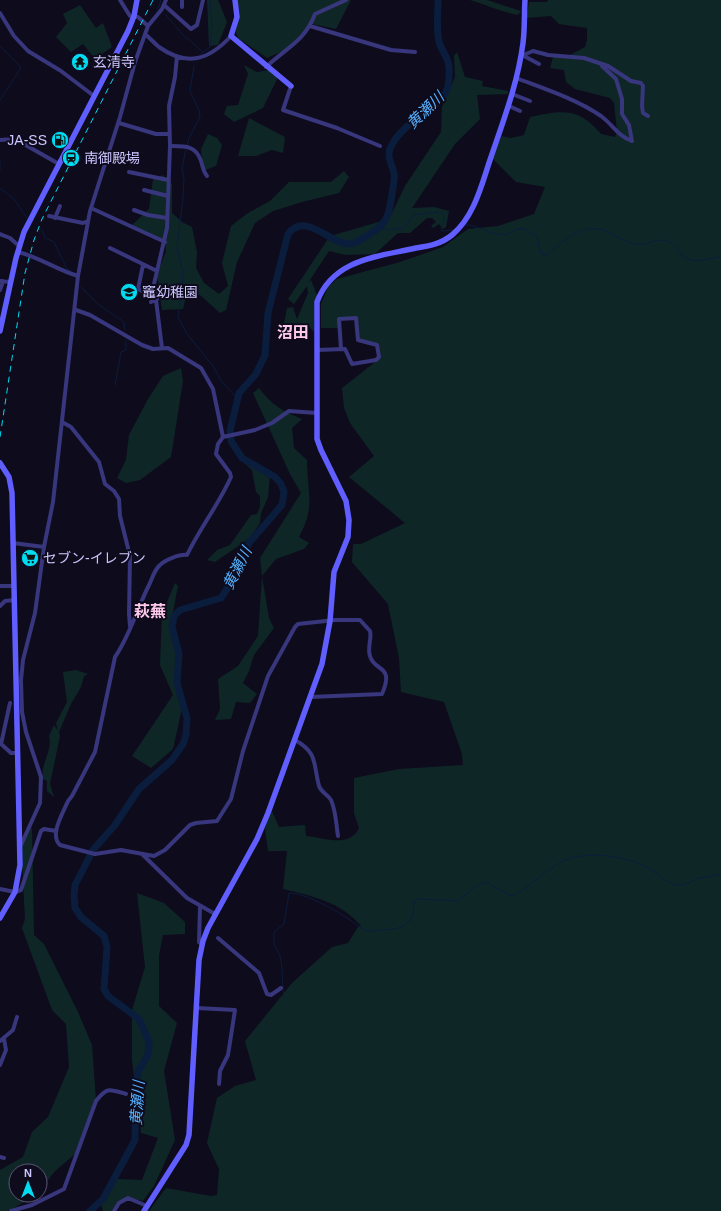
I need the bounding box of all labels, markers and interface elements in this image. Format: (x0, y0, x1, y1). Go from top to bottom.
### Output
temple icon: 玄清寺 (70, 52, 90, 72)
place label: 玄清寺 (93, 54, 135, 70)
water label: 黄瀬川 (403, 87, 449, 132)
fuel station icon: JA-SS (50, 130, 70, 150)
place label: JA-SS (7, 132, 47, 148)
station icon: 南御殿場 (61, 148, 81, 168)
place label: 南御殿場 (84, 150, 140, 166)
school or university icon: 竈幼稚園 (119, 282, 139, 302)
place label: 竈幼稚園 (142, 284, 198, 300)
district label: 沼田 (277, 324, 309, 341)
water label: 黄瀬川 (219, 542, 256, 592)
supermarket icon: セブン-イレブン (20, 548, 40, 568)
place label: セブン-イレブン (43, 550, 146, 566)
district label: 萩蕪 (134, 603, 166, 620)
water label: 黄瀬川 (127, 1078, 147, 1126)
north arrow (8, 1163, 48, 1203)
text: N (24, 1167, 32, 1179)

